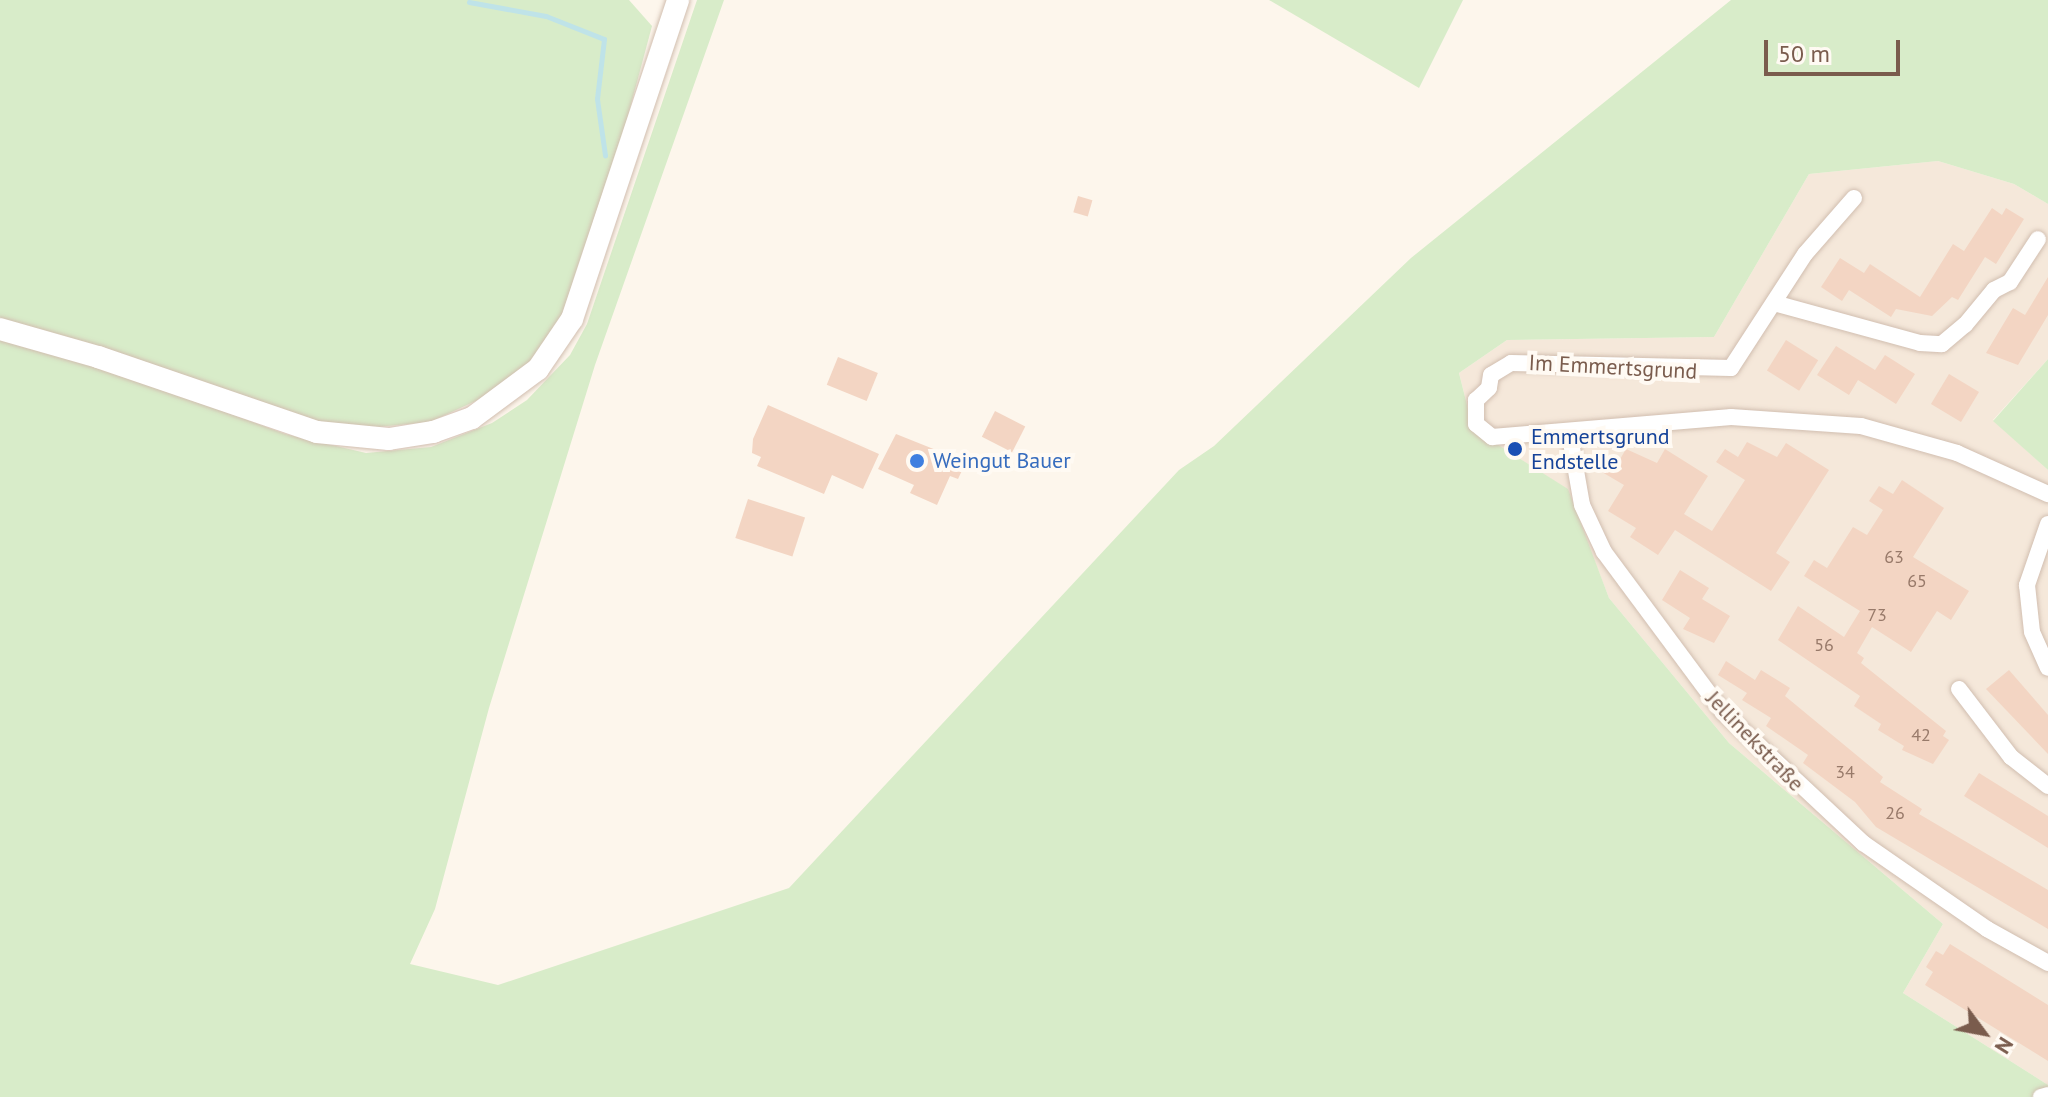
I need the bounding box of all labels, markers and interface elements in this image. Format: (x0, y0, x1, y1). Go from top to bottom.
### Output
scale bar (1768, 24, 1904, 74)
text: 50 m (1778, 38, 1830, 69)
street label: Im Emmertsgrund (1528, 349, 1698, 385)
place label: Emmertsgrund Endstelle (1531, 423, 1670, 474)
marker: Emmertsgrund Endstelle (1506, 440, 1524, 458)
place label: Weingut Bauer (933, 448, 1071, 474)
marker: Weingut Bauer (908, 452, 926, 470)
house number: 63 (1884, 546, 1904, 568)
house number: 65 (1907, 570, 1927, 592)
house number: 73 (1867, 604, 1887, 626)
house number: 56 (1814, 634, 1834, 656)
street label: Jellinekstraße (1701, 685, 1809, 797)
house number: 42 (1911, 724, 1931, 746)
house number: 34 (1835, 761, 1855, 783)
house number: 26 (1885, 802, 1905, 824)
north arrow (1944, 993, 2024, 1073)
text: N (1989, 1032, 2020, 1059)

